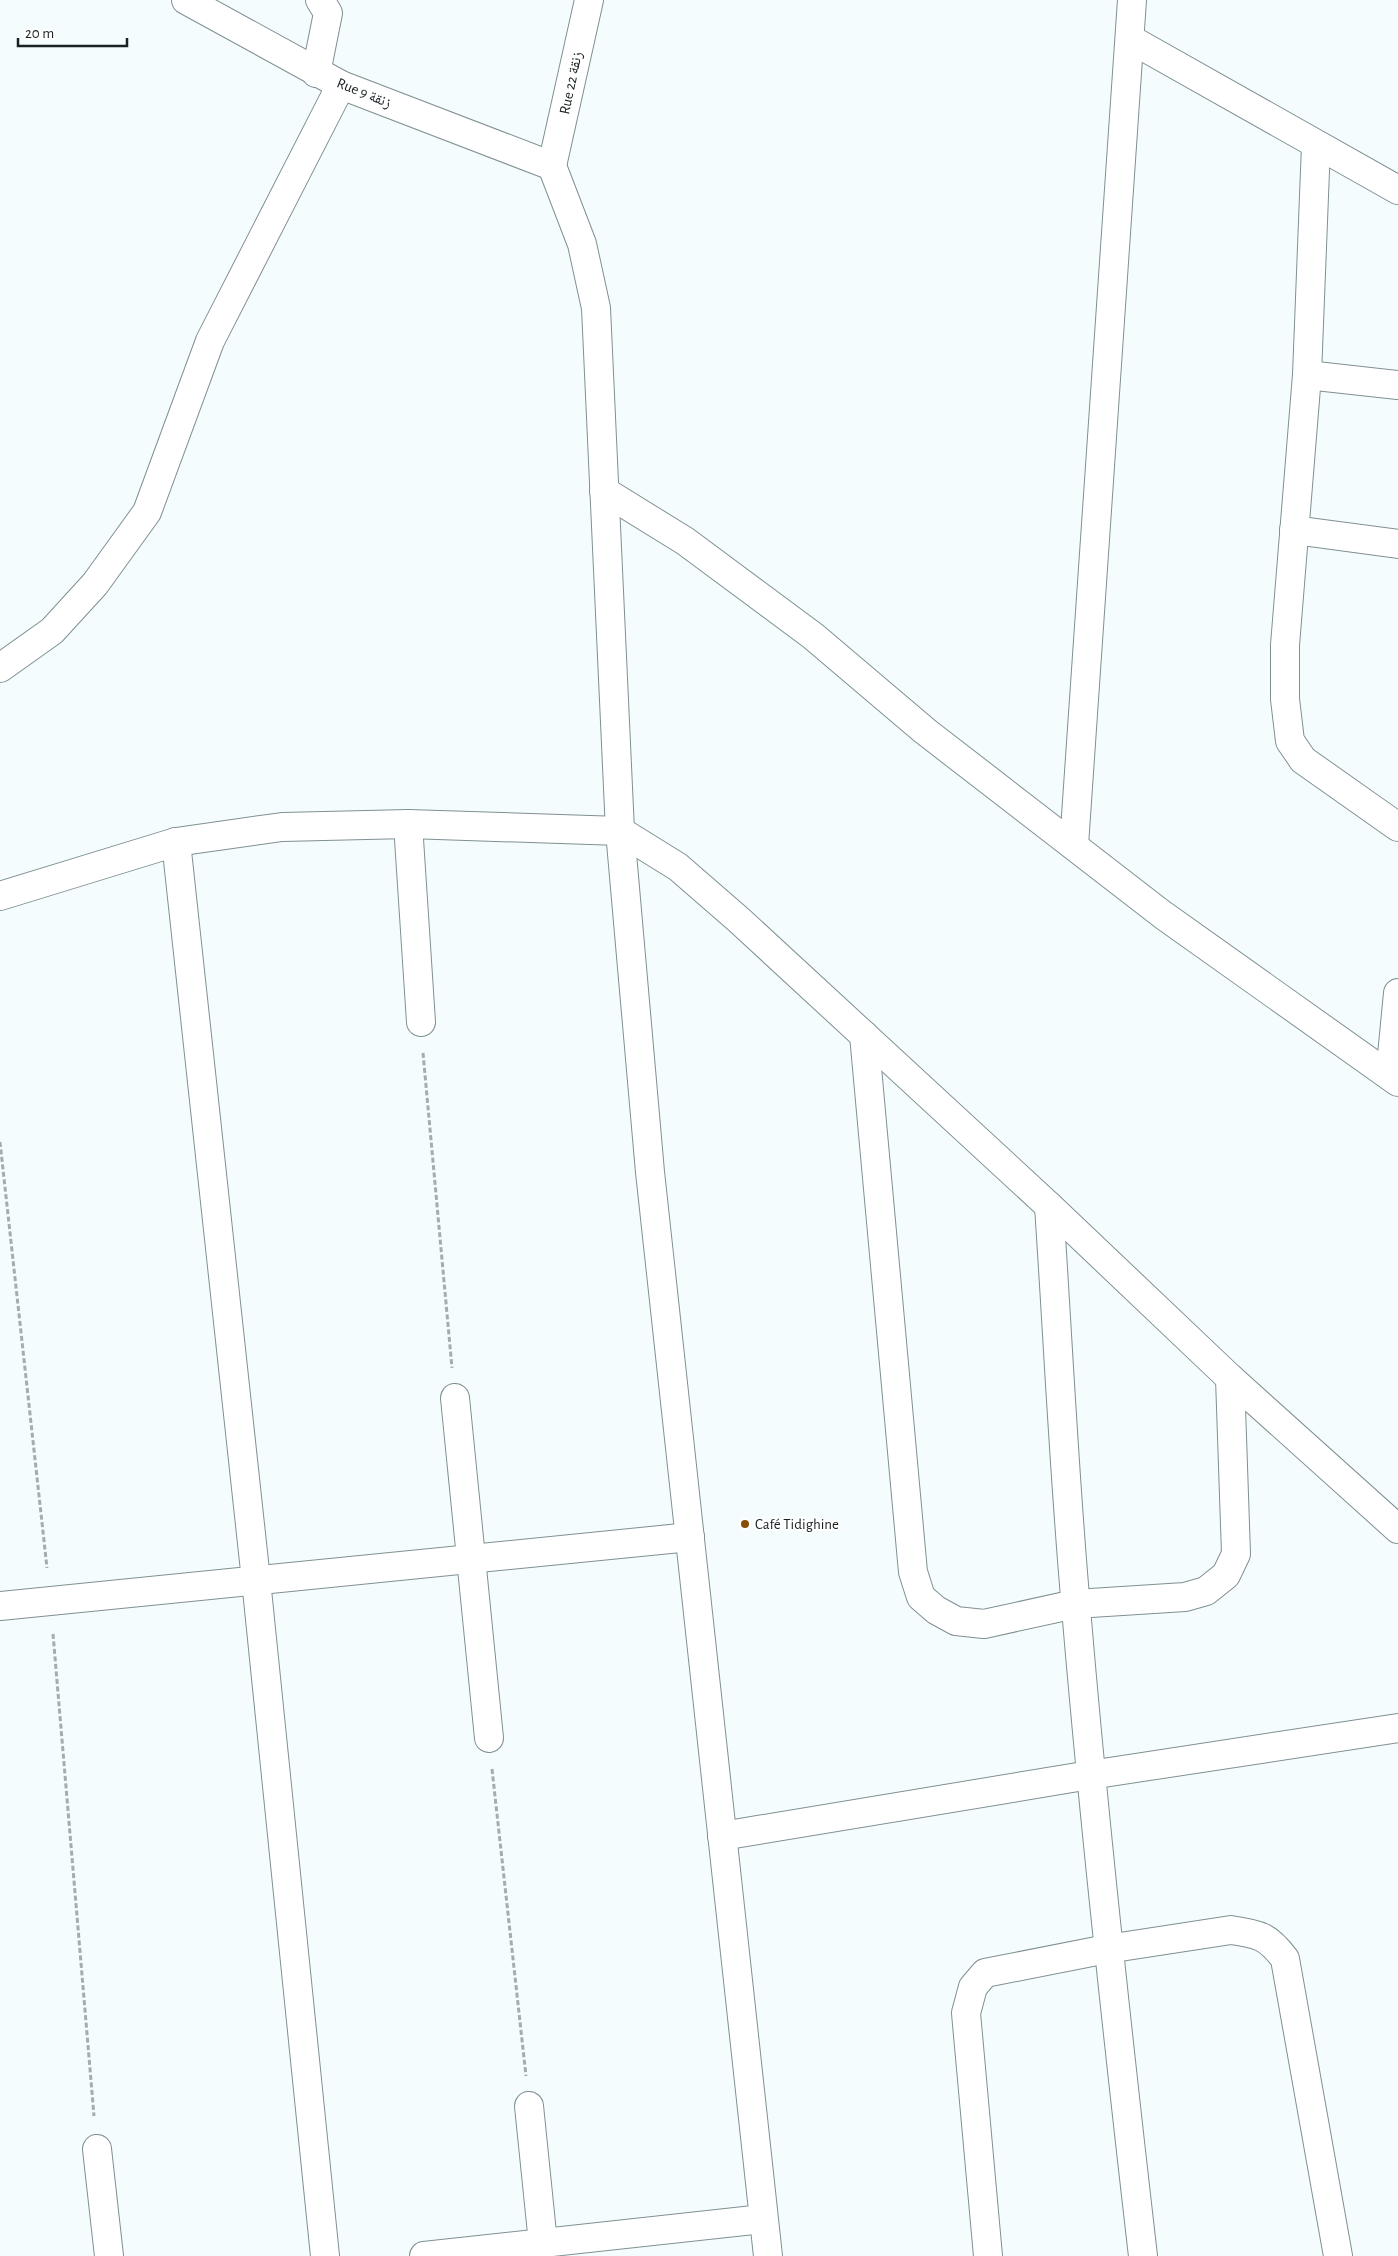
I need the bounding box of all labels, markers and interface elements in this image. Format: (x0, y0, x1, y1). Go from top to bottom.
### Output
scale bar (18, 15, 126, 47)
text: 20 m (25, 26, 54, 41)
street label: Rue 22 زنقة (557, 50, 586, 116)
street label: Rue 9 زنقة (334, 75, 393, 112)
place label: Café Tidighine (755, 1517, 839, 1532)
marker: Café Tidighine (739, 1518, 751, 1530)

